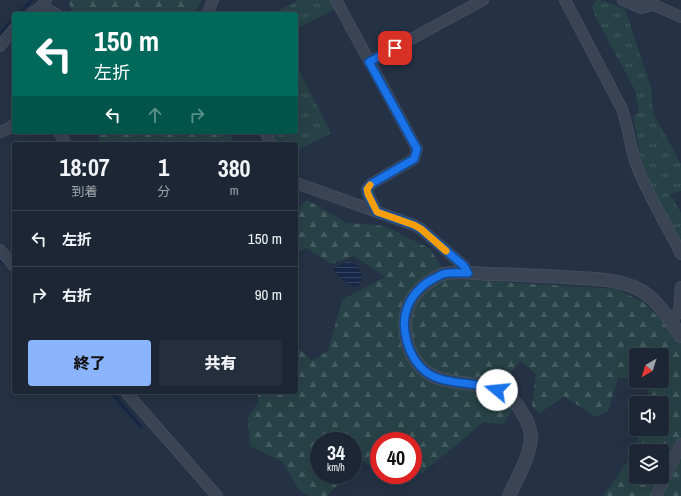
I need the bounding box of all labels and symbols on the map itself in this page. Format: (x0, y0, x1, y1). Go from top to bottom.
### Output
pin (378, 31, 412, 65)
north arrow (629, 348, 669, 388)
position arrow (476, 369, 518, 411)
speed limit sign: 40 (370, 432, 422, 484)

